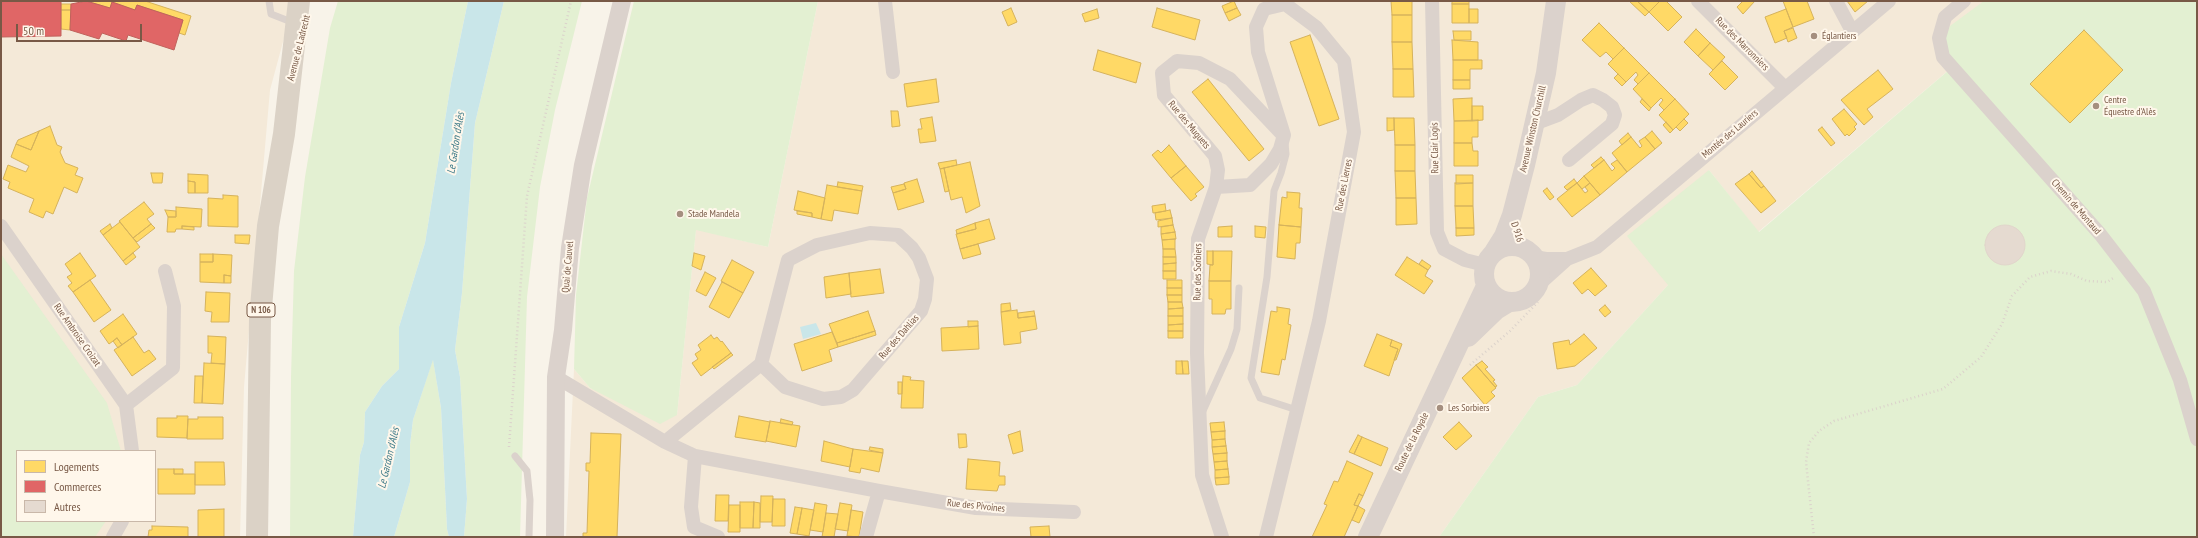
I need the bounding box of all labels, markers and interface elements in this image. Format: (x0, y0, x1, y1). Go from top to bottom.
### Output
street label: Avenue de Ladrecht (285, 14, 313, 82)
street label: Rue des Marronniers (1713, 15, 1771, 73)
scale bar (18, 16, 144, 42)
text: 50 m (23, 23, 44, 38)
place label: Églantiers (1822, 30, 1856, 42)
marker: Églantiers (1809, 31, 1819, 41)
street label: Avenue Winston Churchill (1517, 85, 1549, 173)
place label: Centre Équestre d'Alès (2104, 94, 2156, 118)
street label: Rue des Muguets (1165, 99, 1213, 151)
marker: Centre Équestre d'Alès (2091, 101, 2101, 111)
street label: Montée des Lauriers (1700, 107, 1760, 161)
water label: Le Gardon d'Alès (445, 111, 467, 175)
street label: Rue Clair Logis (1429, 122, 1441, 174)
street label: Rue des Lierres (1333, 158, 1355, 212)
street label: Chemin de Montaud (2049, 177, 2103, 237)
place label: Stade Mandela (688, 208, 739, 220)
marker: Stade Mandela (675, 209, 685, 219)
street label: D 916 (1508, 220, 1526, 244)
street label: Quai de Cauvel (560, 241, 576, 293)
street label: Rue des Sorbiers (1191, 243, 1205, 301)
street label: Rue Ambroise Croizat (51, 301, 103, 369)
road number: N 106 (247, 303, 275, 317)
street label: Rue des Dahlias (876, 312, 922, 362)
place label: Les Sorbiers (1448, 402, 1489, 414)
marker: Les Sorbiers (1435, 403, 1445, 413)
street label: Route de la Royale (1393, 411, 1431, 473)
water label: Le Gardon d'Alès (376, 426, 402, 490)
legend (16, 450, 156, 522)
text: Logements (54, 459, 99, 474)
text: Commerces (54, 479, 101, 494)
street label: Rue des Pivoines (946, 497, 1006, 515)
text: Autres (54, 499, 80, 514)

